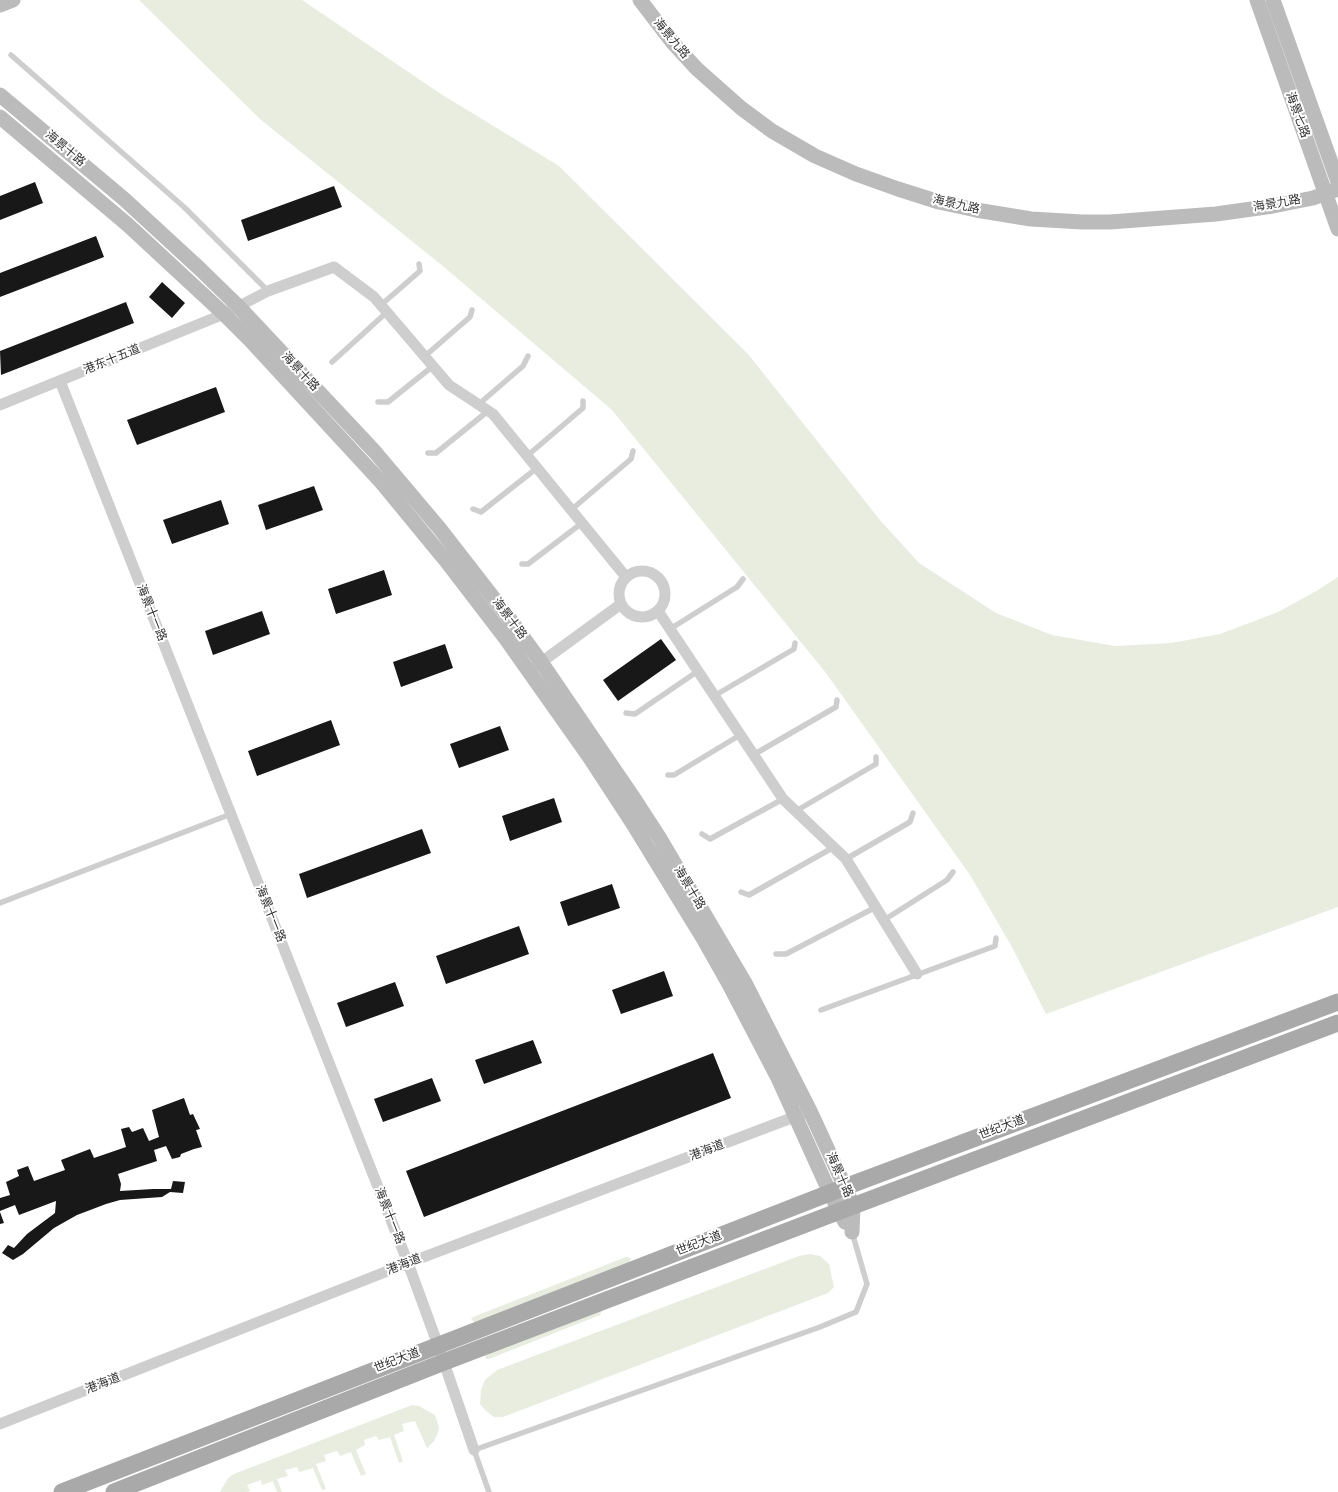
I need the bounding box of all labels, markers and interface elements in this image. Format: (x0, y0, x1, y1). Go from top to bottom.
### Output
street label: 海景九路 (650, 16, 692, 62)
street label: 海景七路 (1282, 90, 1312, 140)
street label: 海景十路 (42, 128, 88, 170)
street label: 海景九路 (931, 193, 981, 217)
street label: 海景九路 (1252, 193, 1302, 215)
street label: 港东十五道 (81, 342, 143, 378)
street label: 海景十路 (278, 350, 322, 394)
street label: 海景十一路 (133, 582, 169, 644)
street label: 海景十路 (489, 595, 529, 643)
street label: 海景十路 (670, 864, 708, 912)
street label: 海景十一路 (252, 883, 288, 945)
street label: 世纪大道 (977, 1113, 1027, 1143)
street label: 港海道 (688, 1138, 726, 1164)
street label: 海景十路 (823, 1150, 855, 1200)
street label: 海景十一路 (371, 1185, 407, 1247)
street label: 世纪大道 (674, 1229, 724, 1259)
street label: 港海道 (385, 1252, 423, 1278)
street label: 世纪大道 (372, 1346, 422, 1376)
street label: 港海道 (84, 1371, 122, 1397)

